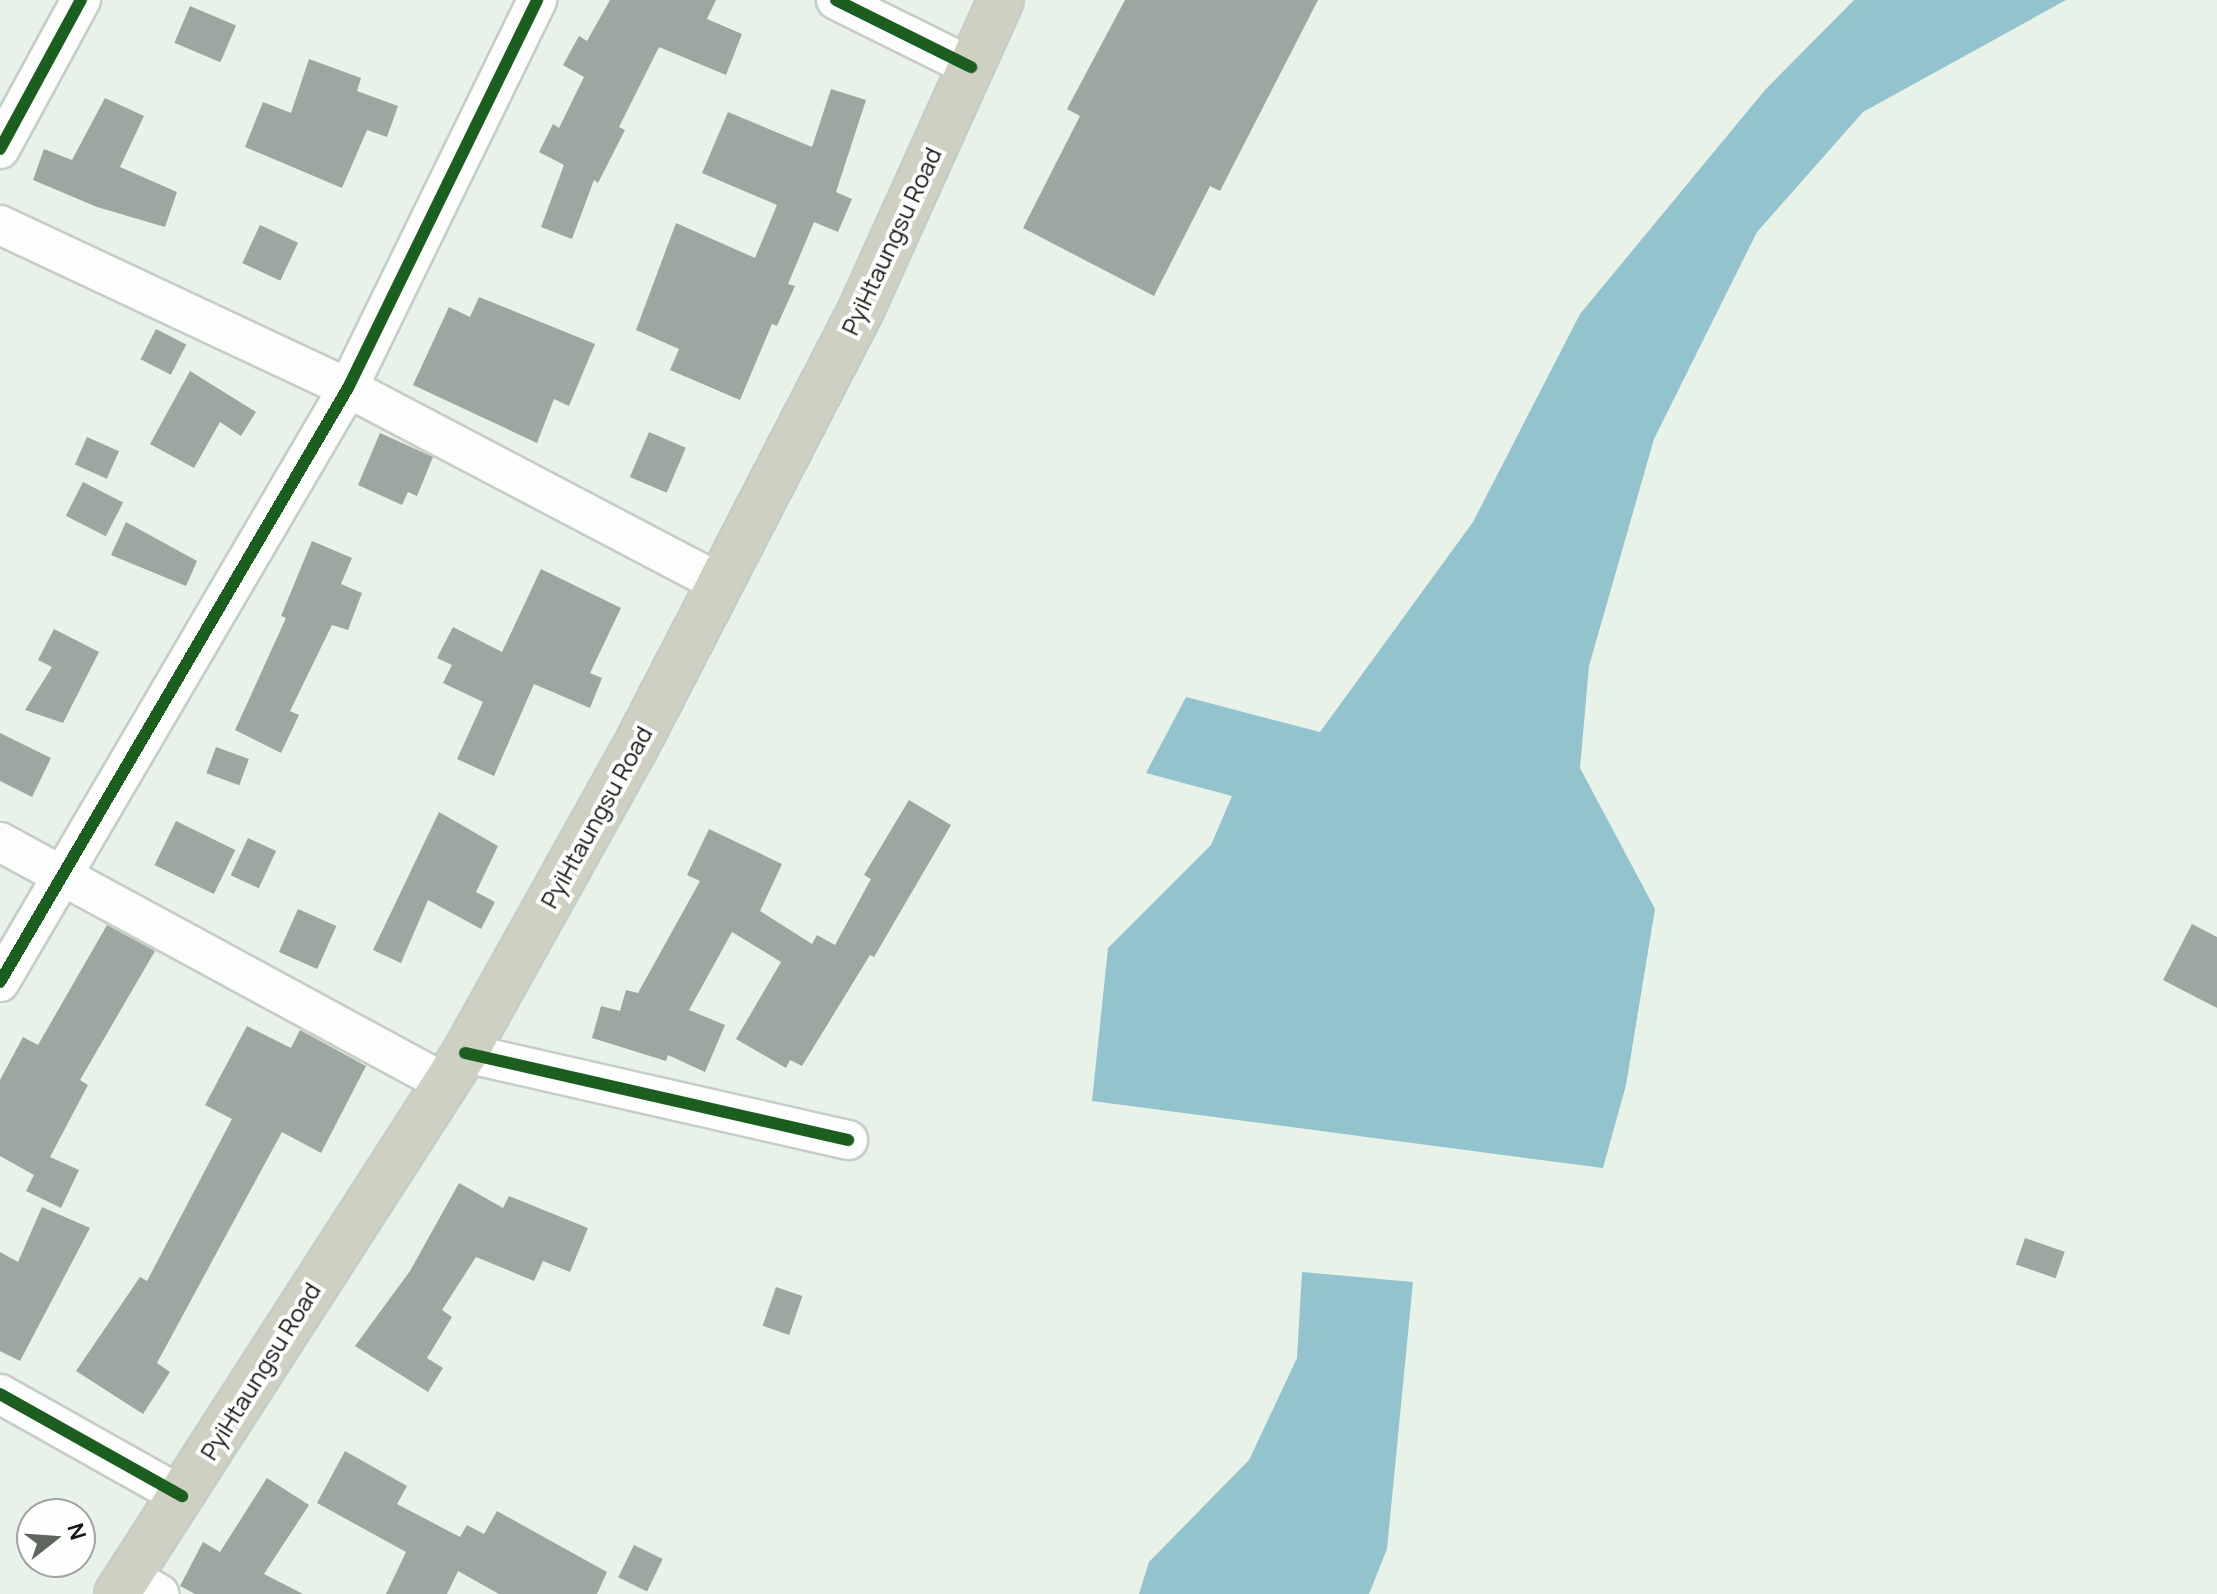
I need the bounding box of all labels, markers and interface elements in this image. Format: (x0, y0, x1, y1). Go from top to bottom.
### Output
street label: PyiHtaungsu Road (835, 143, 947, 339)
street label: PyiHtaungsu Road (534, 721, 658, 913)
street label: PyiHtaungsu Road (194, 1277, 326, 1465)
north arrow (16, 1498, 96, 1578)
text: N (60, 1520, 94, 1543)

